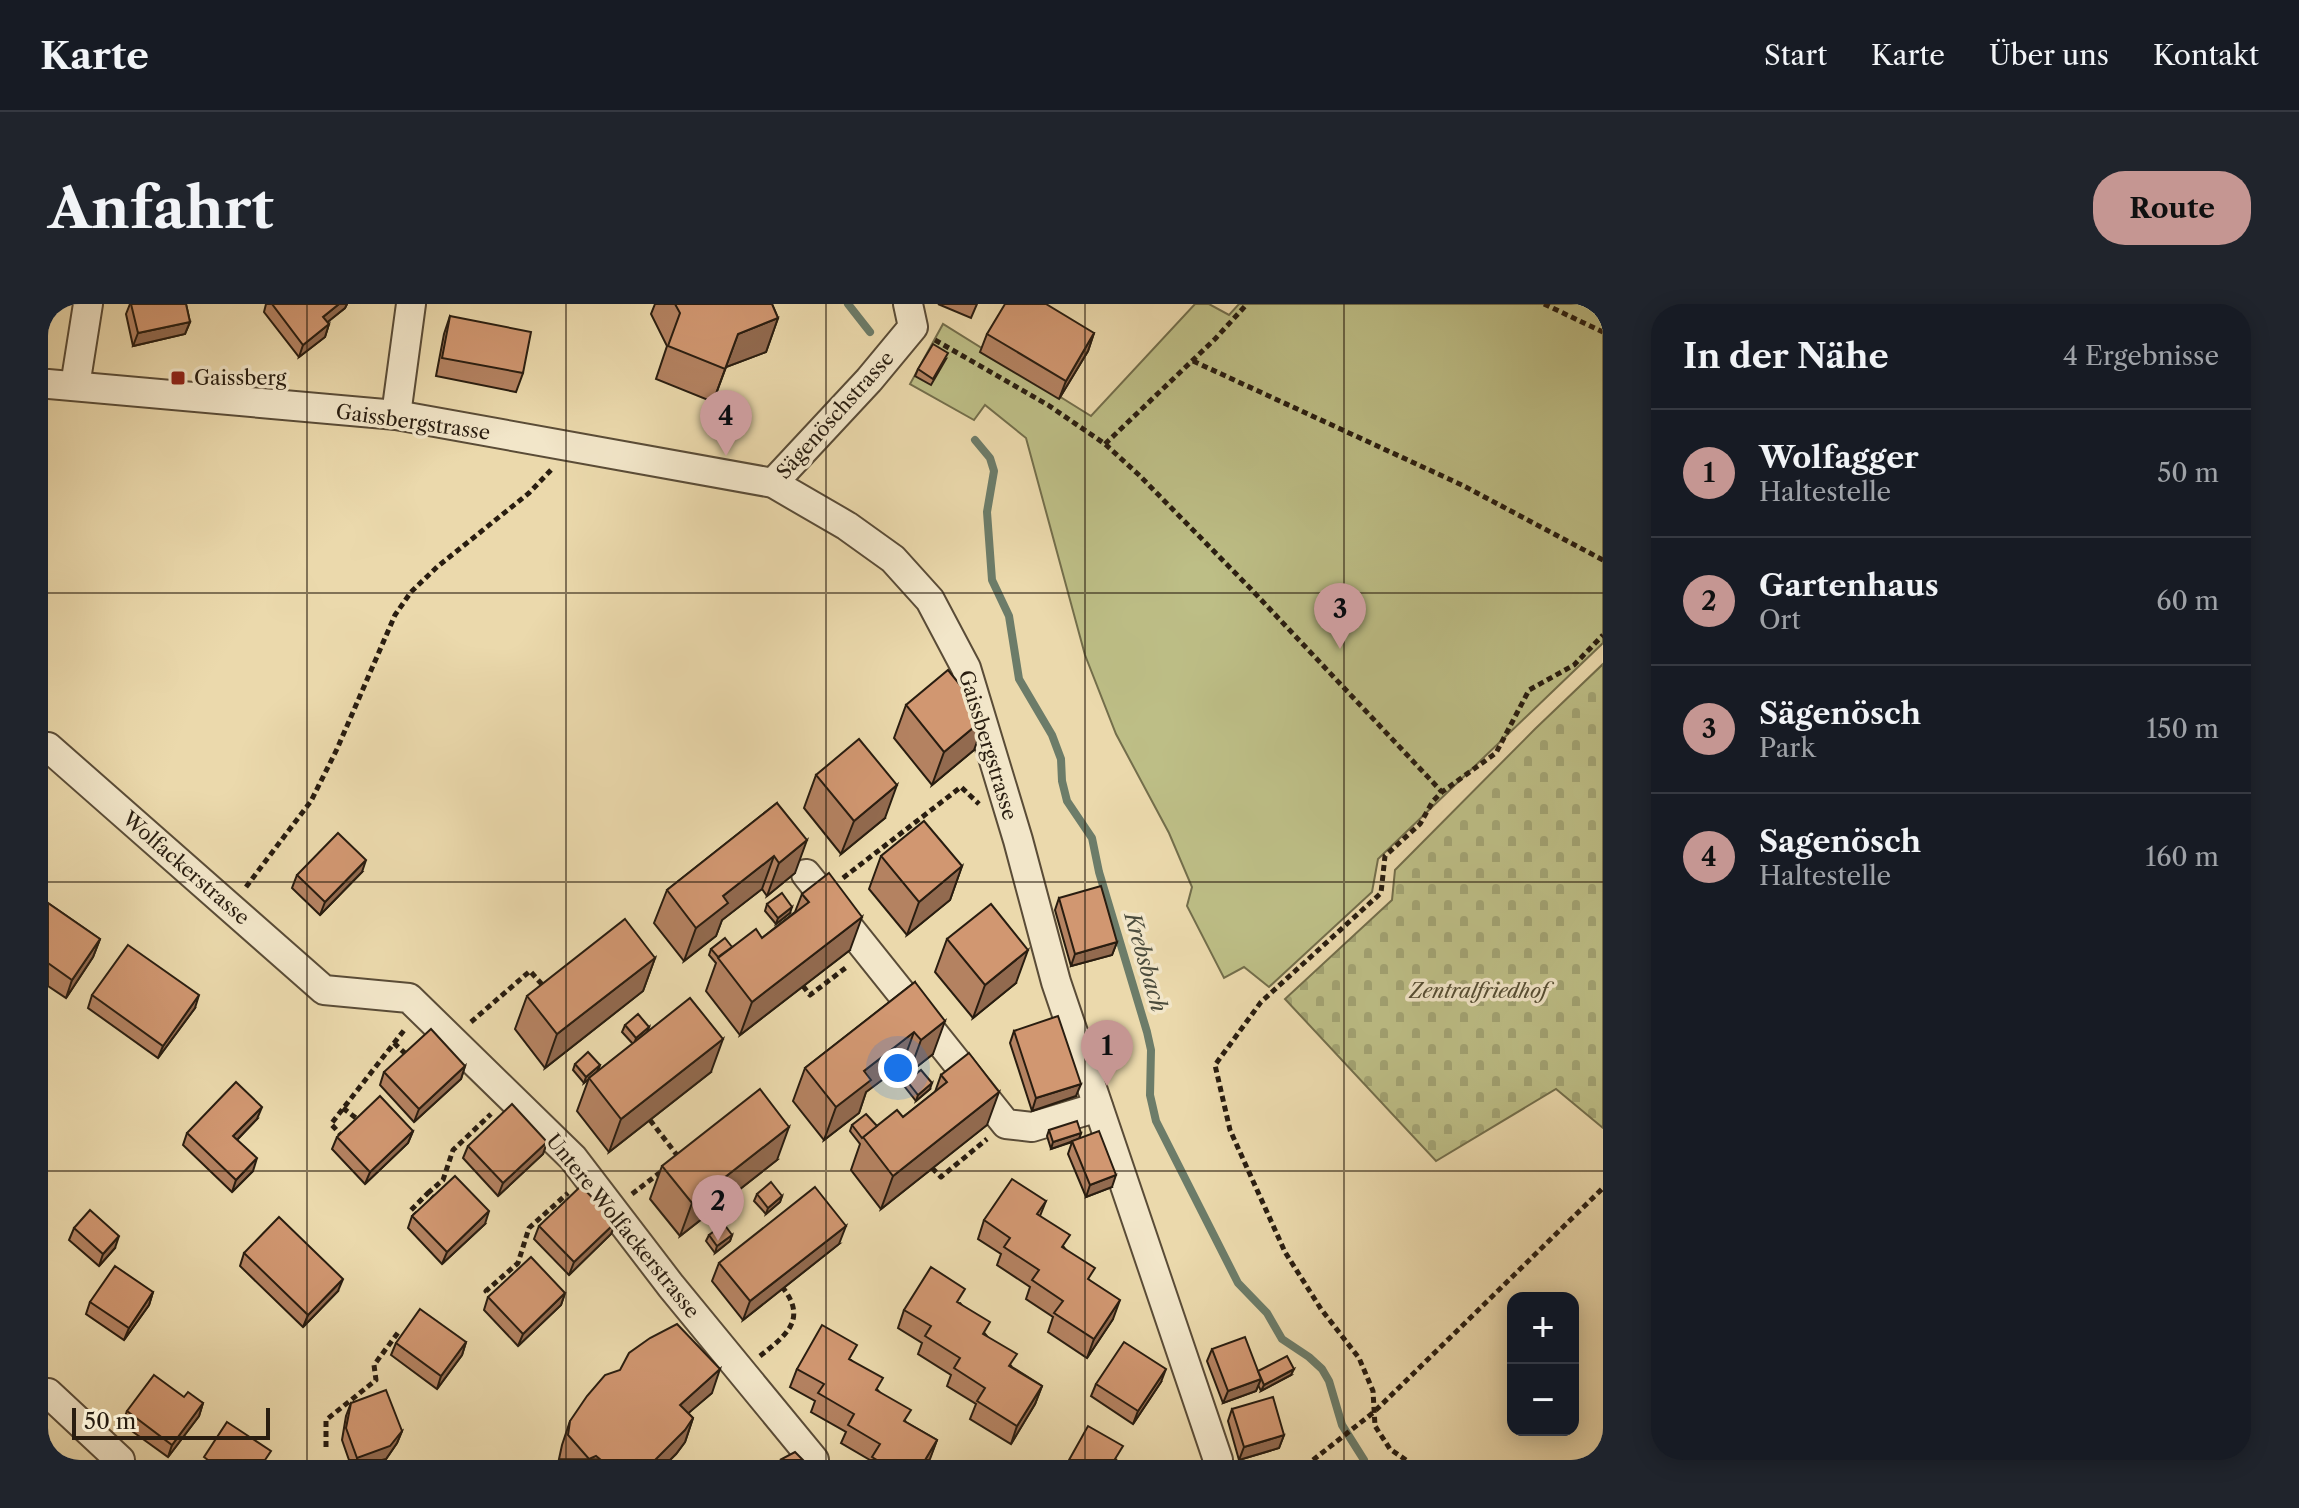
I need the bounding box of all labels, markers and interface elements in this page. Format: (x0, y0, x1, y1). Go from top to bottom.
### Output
text: Karte (40, 32, 149, 79)
text: Start (1764, 38, 1827, 72)
text: Karte (1871, 38, 1945, 72)
text: Über uns (1989, 38, 2109, 72)
text: Kontakt (2153, 38, 2259, 72)
button: Route (2093, 171, 2251, 245)
text: Anfahrt (48, 174, 274, 243)
text: In der Nähe (1683, 335, 1889, 377)
text: 4 Ergebnisse (2063, 340, 2219, 372)
street label: Sägenöschstrasse (771, 346, 899, 484)
place label: Gaissberg (194, 366, 287, 390)
marker: Gaissberg (169, 369, 187, 387)
pin: 4 (700, 390, 752, 456)
street label: Gaissbergstrasse (334, 399, 492, 445)
text: Wolfagger (1759, 439, 1919, 476)
text: 1 (1703, 457, 1715, 489)
text: 50 m (2157, 457, 2219, 489)
text: Haltestelle (1759, 476, 1891, 508)
text: Gartenhaus (1759, 567, 1939, 604)
pin: 3 (1314, 583, 1366, 649)
text: 2 (1701, 585, 1717, 617)
text: 60 m (2156, 585, 2219, 617)
text: Ort (1759, 604, 1801, 636)
street label: Gaissbergstrasse (954, 667, 1022, 823)
text: Sägenösch (1759, 695, 1921, 732)
text: 3 (1702, 713, 1716, 745)
text: 150 m (2146, 713, 2219, 745)
text: Park (1759, 732, 1816, 764)
street label: Wolfackerstrasse (117, 806, 254, 930)
text: Sagenösch (1759, 823, 1921, 860)
text: 4 (1701, 841, 1717, 873)
text: 160 m (2145, 841, 2219, 873)
text: Haltestelle (1759, 860, 1891, 892)
water label: Krebsbach (1118, 907, 1173, 1015)
park label: Zentralfriedhof (1408, 979, 1555, 1003)
pin: 1 (1081, 1020, 1133, 1086)
your location (878, 1048, 918, 1088)
street label: Untere Wolfackerstrasse (541, 1129, 705, 1323)
pin: 2 (692, 1175, 744, 1241)
map controls (1507, 1292, 1579, 1436)
button: + (1507, 1292, 1579, 1364)
button: − (1507, 1364, 1579, 1436)
scale bar (72, 1404, 270, 1440)
text: 50 m (84, 1408, 136, 1435)

